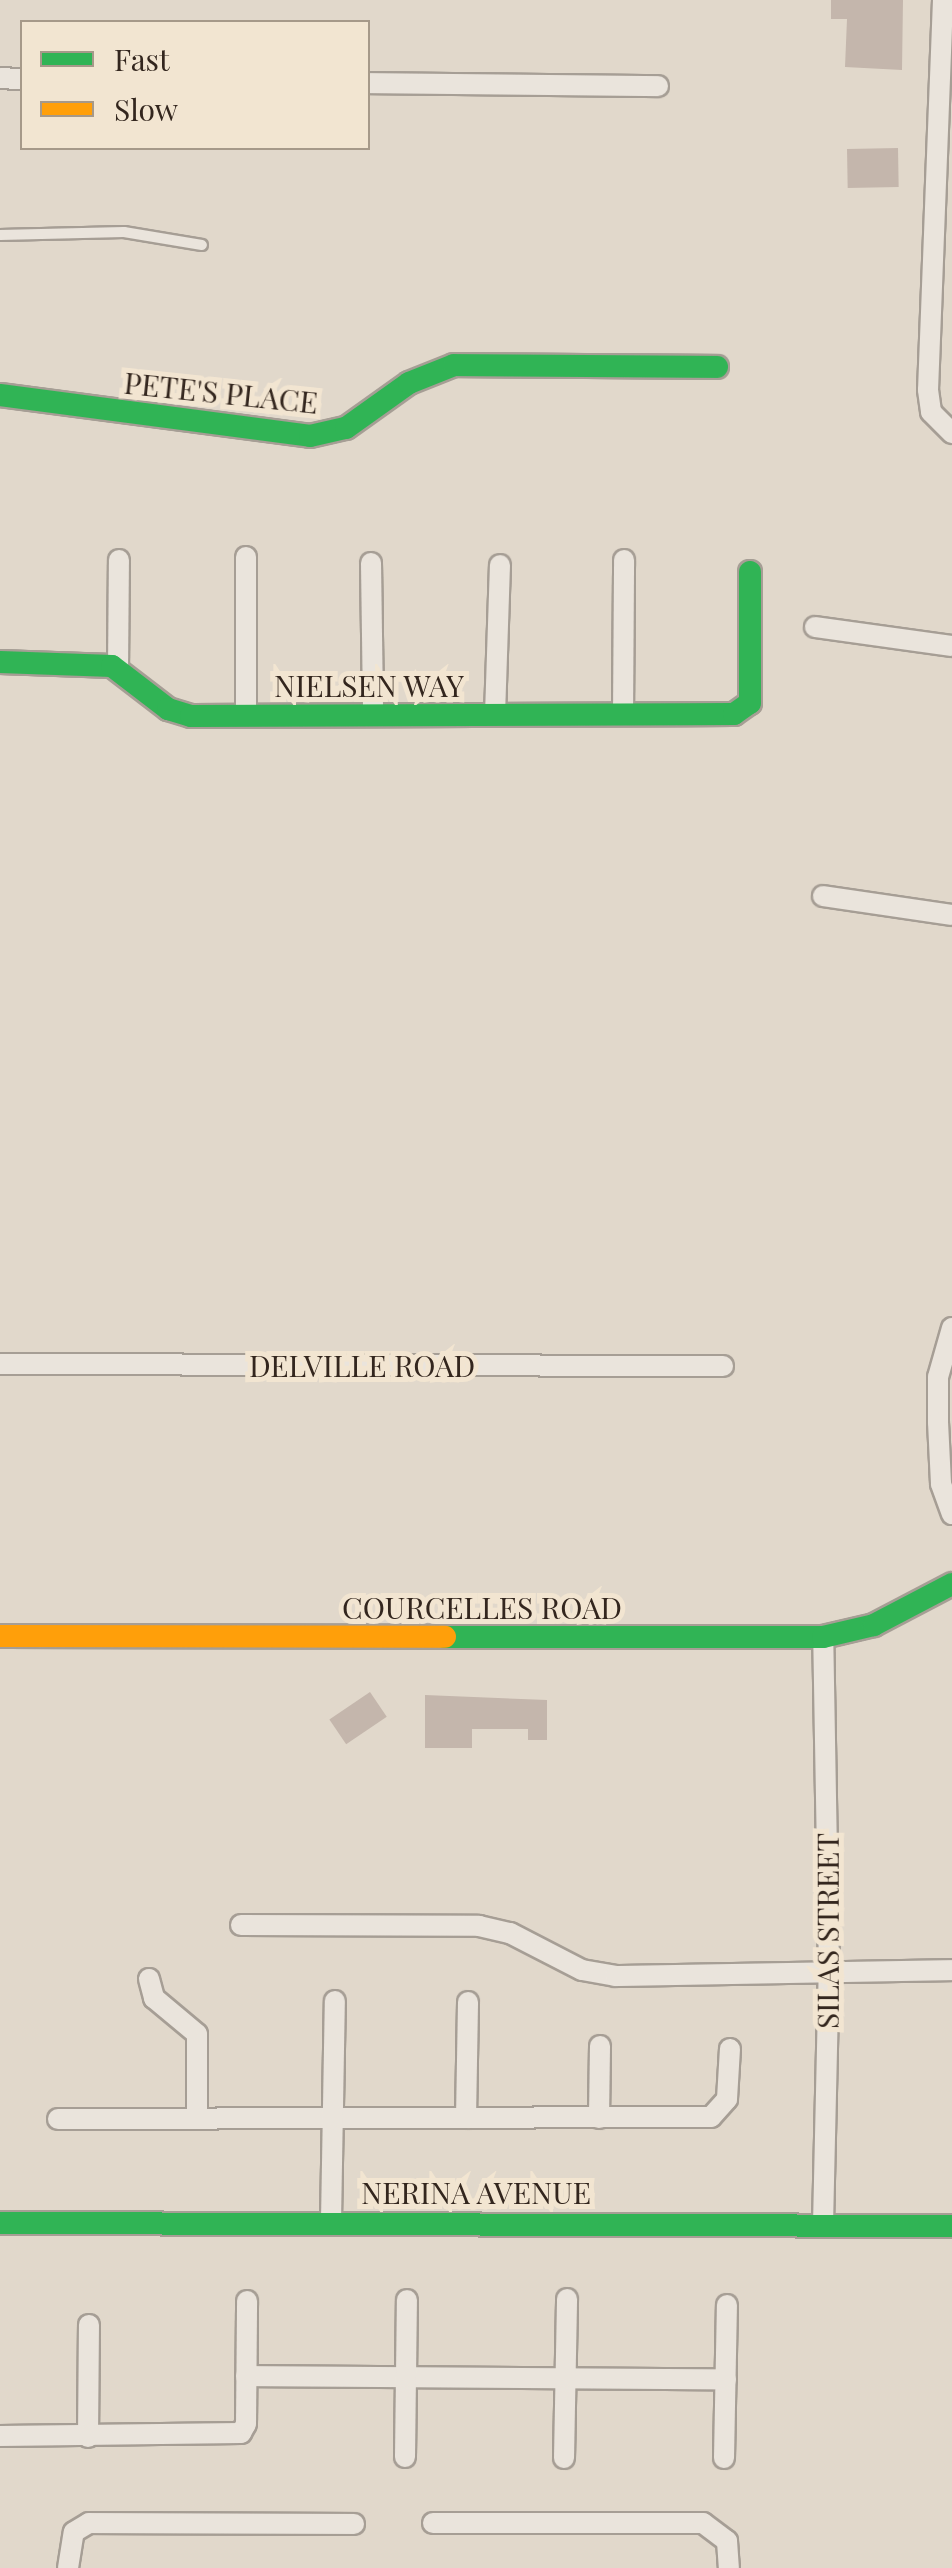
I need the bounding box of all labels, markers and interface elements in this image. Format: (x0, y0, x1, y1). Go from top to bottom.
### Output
legend (20, 20, 370, 150)
text: Fast (114, 39, 170, 79)
text: Slow (114, 89, 178, 129)
street label: PETE'S PLACE (122, 364, 320, 420)
street label: NIELSEN WAY (274, 667, 464, 703)
street label: DELVILLE ROAD (249, 1347, 475, 1383)
street label: COURCELLES ROAD (342, 1589, 622, 1625)
street label: SILAS STREET (809, 1833, 845, 2029)
street label: NERINA AVENUE (361, 2174, 591, 2210)

